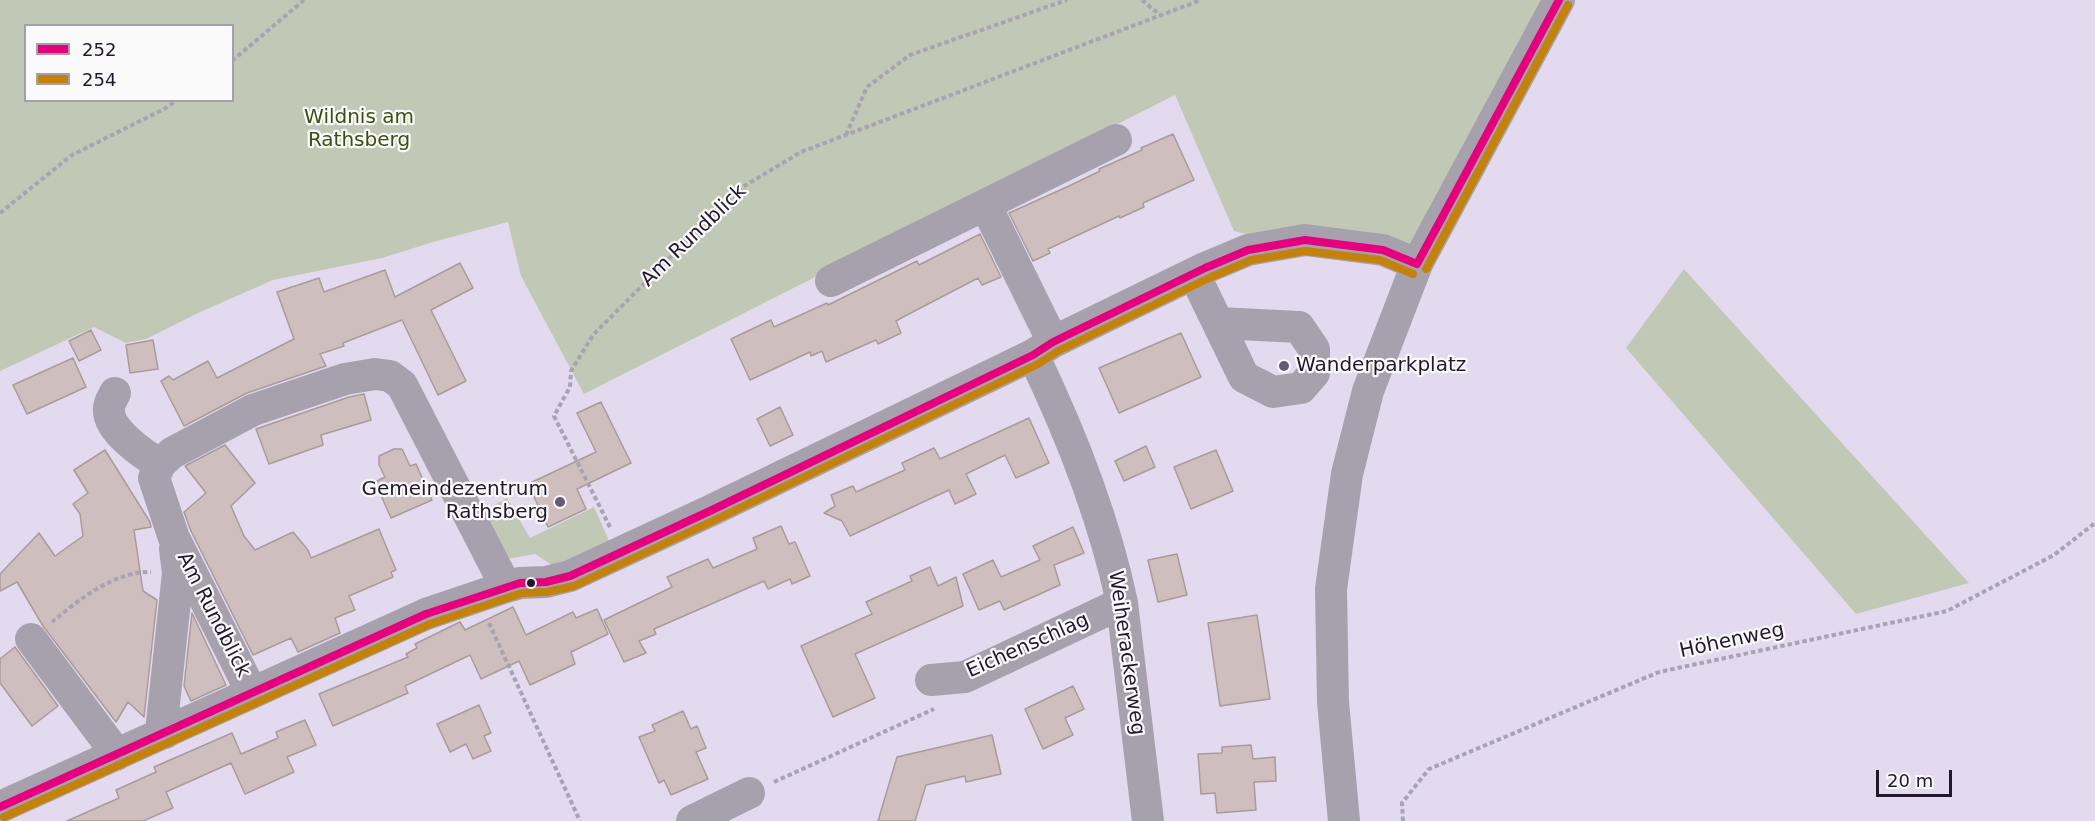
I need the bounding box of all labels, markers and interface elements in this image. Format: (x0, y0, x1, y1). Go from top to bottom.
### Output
legend (24, 24, 234, 102)
text: 252 (82, 39, 116, 60)
text: 254 (82, 69, 116, 90)
park label: Wildnis am Rathsberg (304, 106, 414, 153)
street label: Am Rundblick (636, 180, 752, 292)
place label: Wanderparkplatz (1296, 354, 1466, 378)
marker: Wanderparkplatz (1277, 359, 1291, 373)
place label: Gemeindezentrum Rathsberg (361, 478, 548, 525)
marker: Gemeindezentrum Rathsberg (553, 495, 567, 509)
street label: Am Rundblick (171, 549, 255, 681)
street label: Weiherackerweg (1103, 569, 1149, 737)
unlabelled marker (525, 577, 537, 589)
street label: Eichenschlag (963, 608, 1093, 684)
street label: Höhenweg (1678, 618, 1786, 664)
scale bar (1879, 758, 1956, 796)
text: 20 m (1887, 770, 1933, 791)

